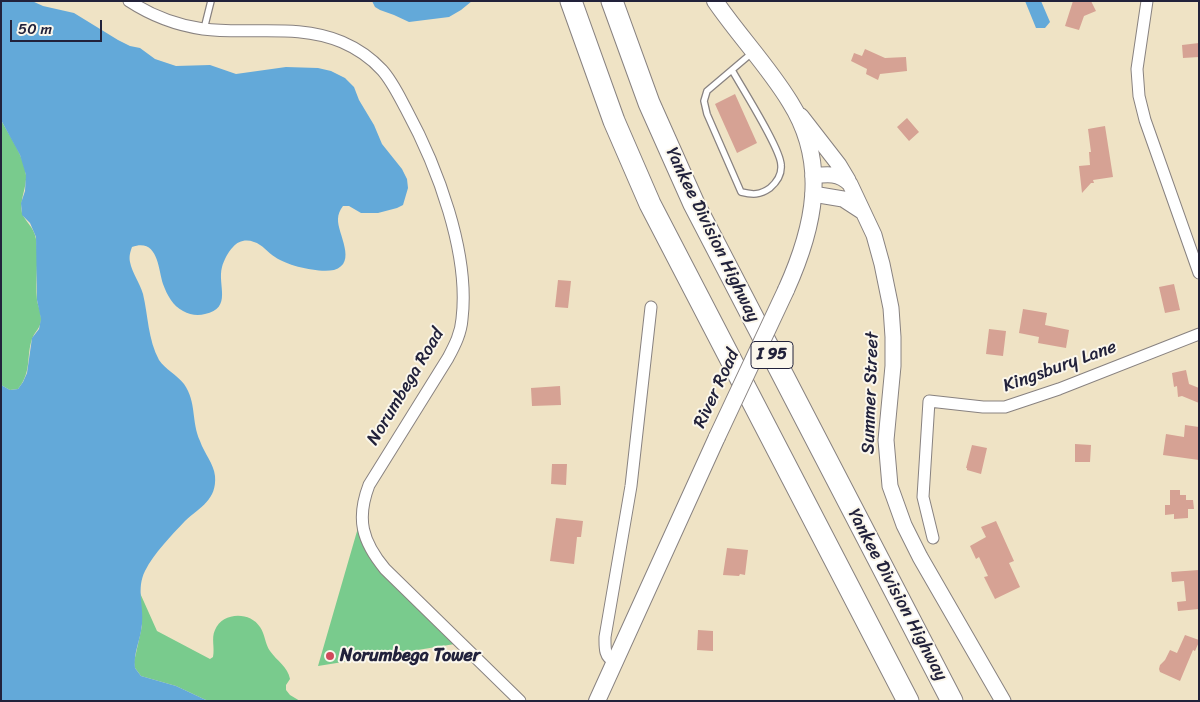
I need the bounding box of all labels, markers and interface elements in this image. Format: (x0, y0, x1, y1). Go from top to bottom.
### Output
scale bar (12, 10, 105, 42)
text: 50 m (18, 16, 52, 42)
street label: Yankee Division Highway (660, 144, 764, 326)
street label: Norumbega Road (363, 325, 449, 449)
street label: Summer Street (858, 332, 884, 454)
street label: Kingsbury Lane (1000, 336, 1120, 398)
road number: I 95 (751, 342, 793, 368)
street label: River Road (689, 346, 745, 432)
street label: Yankee Division Highway (842, 505, 952, 685)
place label: Norumbega Tower (340, 645, 480, 667)
marker: Norumbega Tower (324, 650, 336, 662)

